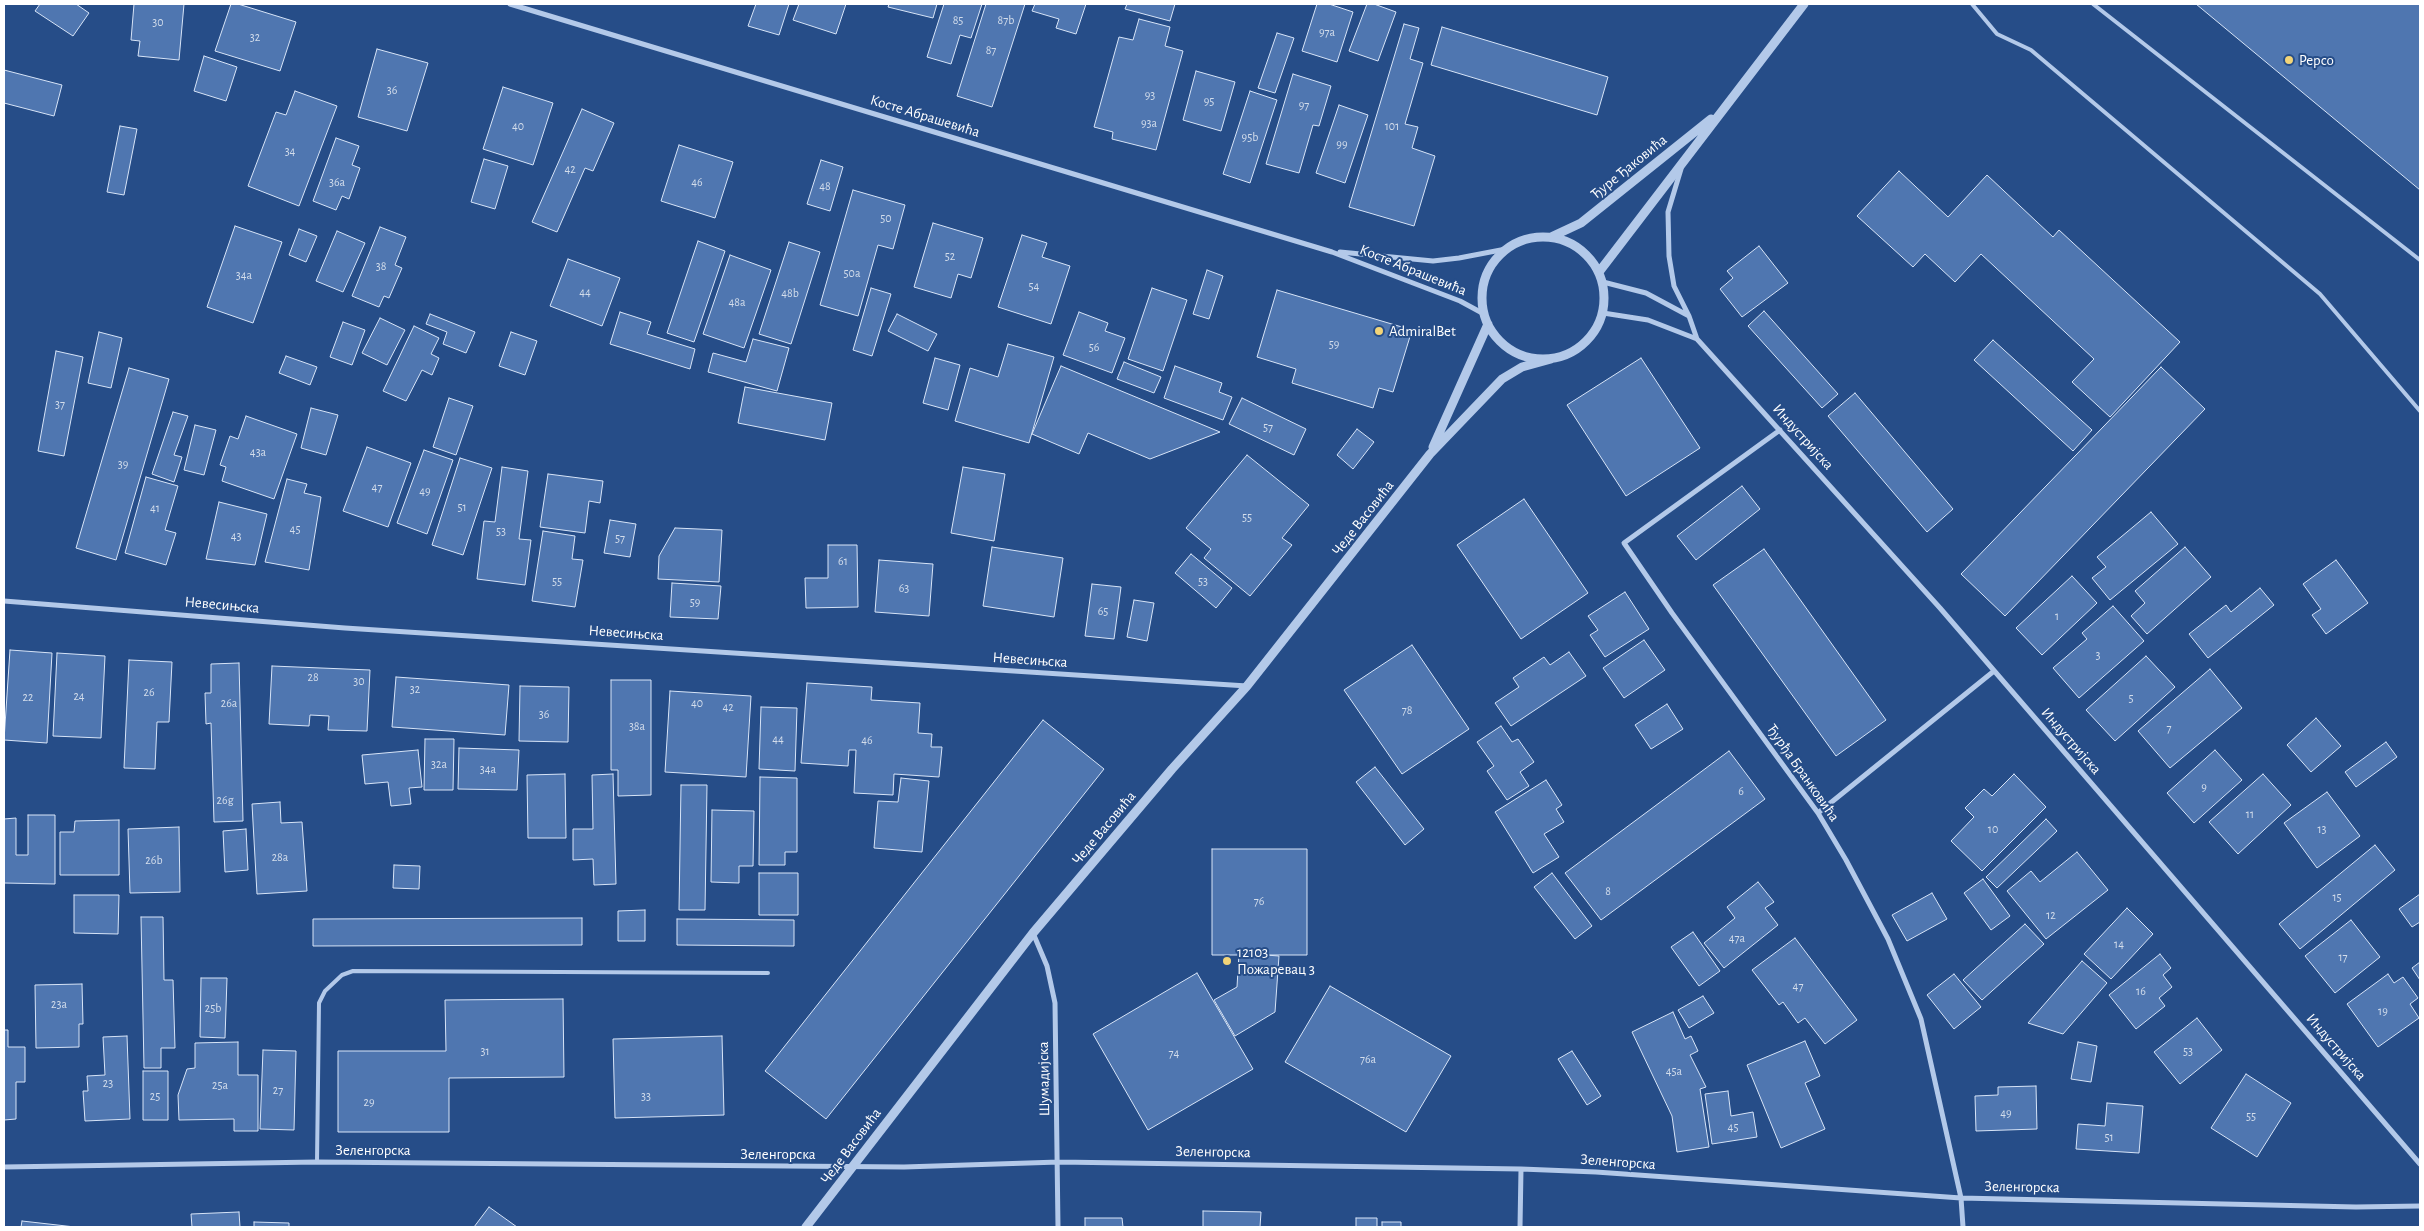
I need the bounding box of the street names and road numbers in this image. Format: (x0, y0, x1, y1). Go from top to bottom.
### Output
street label: Косте Абрашевића (868, 91, 982, 141)
street label: Ђуре Ђаковића (1587, 131, 1671, 203)
street label: Косте Абрашевића (1357, 240, 1469, 300)
street label: Индустријска (1769, 400, 1837, 474)
street label: Чеде Васовића (1328, 477, 1398, 559)
street label: Невесињска (184, 593, 260, 617)
street label: Невесињска (588, 621, 664, 645)
street label: Невесињска (992, 648, 1068, 672)
street label: Индустријска (2037, 704, 2105, 778)
street label: Ђурђа Бранковића (1763, 721, 1843, 825)
street label: Чеде Васовића (1068, 788, 1140, 868)
street label: Индустријска (2302, 1010, 2370, 1084)
street label: Шумадијска (1034, 1041, 1054, 1117)
street label: Чеде Васовића (817, 1105, 885, 1187)
street label: Зеленгорска (335, 1141, 411, 1159)
street label: Зеленгорска (1175, 1142, 1251, 1162)
street label: Зеленгорска (740, 1145, 816, 1163)
street label: Зеленгорска (1580, 1150, 1656, 1174)
street label: Зеленгорска (1984, 1177, 2060, 1197)

